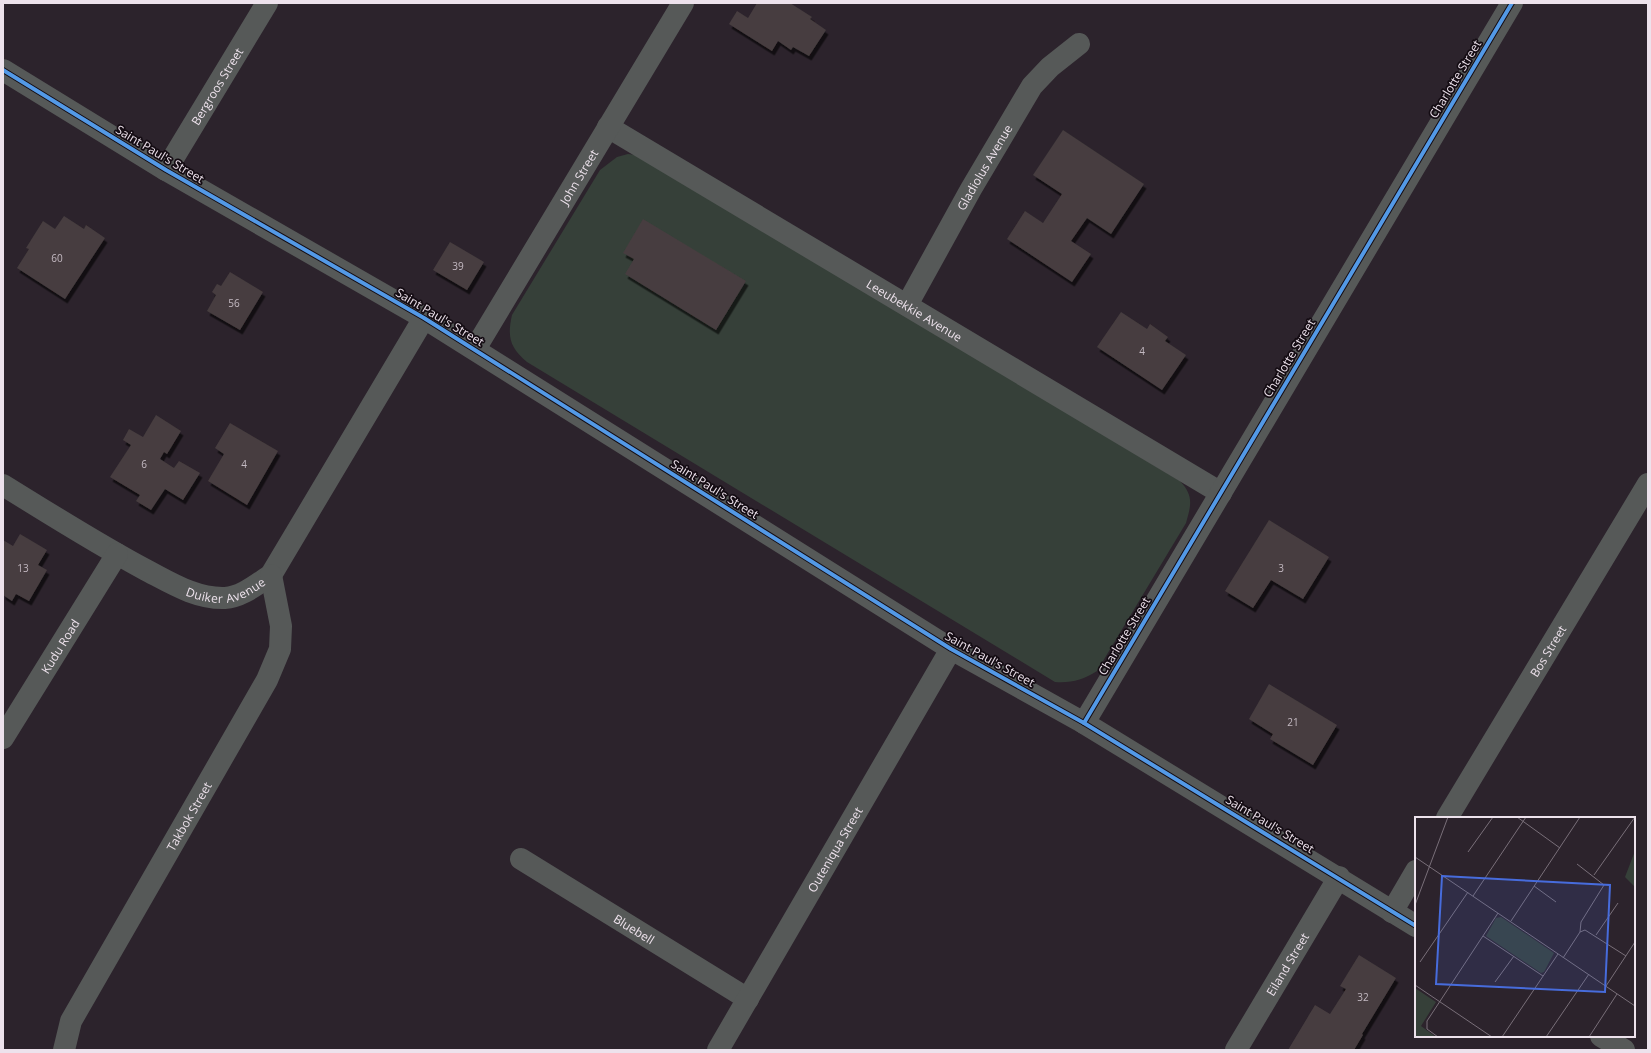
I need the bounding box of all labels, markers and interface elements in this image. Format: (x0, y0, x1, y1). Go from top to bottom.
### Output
street label: Charlotte Street (1425, 37, 1485, 121)
street label: Bergroos Street (187, 44, 247, 128)
street label: Saint Paul's Street (113, 121, 207, 187)
street label: Gladiolus Avenue (952, 121, 1016, 213)
street label: John Street (555, 146, 602, 208)
house number: 60 (51, 251, 63, 265)
house number: 39 (452, 259, 464, 273)
street label: Leeubekkie Avenue (864, 275, 966, 345)
street label: Saint Paul's Street (393, 284, 487, 350)
house number: 56 (228, 296, 240, 310)
street label: Charlotte Street (1259, 316, 1319, 400)
house number: 4 (1139, 344, 1145, 358)
street label: Saint Paul's Street (668, 455, 762, 523)
house number: 6 (141, 457, 147, 471)
house number: 4 (241, 457, 247, 471)
house number: 13 (17, 561, 29, 575)
house number: 3 (1278, 561, 1284, 575)
street label: Duiker Avenue (184, 573, 268, 607)
street label: Charlotte Street (1094, 594, 1154, 678)
street label: Kudu Road (37, 616, 83, 677)
street label: Bos Street (1525, 622, 1570, 680)
street label: Saint Paul's Street (942, 627, 1038, 691)
house number: 21 (1287, 715, 1299, 729)
street label: Takbok Street (162, 779, 215, 854)
street label: Saint Paul's Street (1223, 791, 1317, 857)
street label: Outeniqua Street (803, 804, 866, 895)
inset map (1415, 817, 1635, 1037)
street label: Bluebell (611, 910, 658, 948)
street label: Eiland Street (1262, 929, 1313, 999)
house number: 32 (1357, 990, 1369, 1004)

